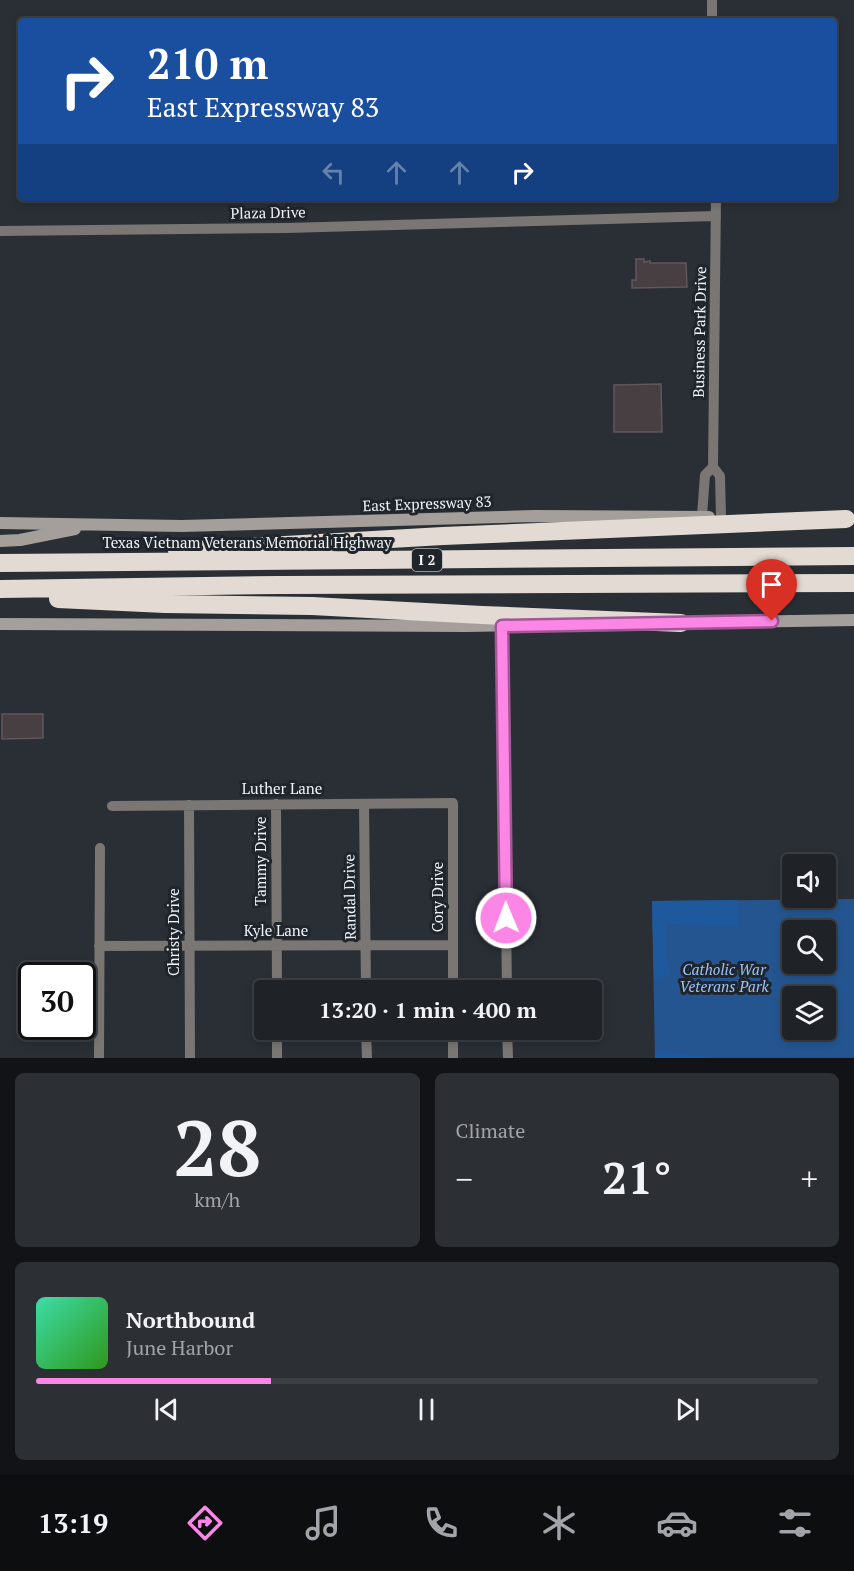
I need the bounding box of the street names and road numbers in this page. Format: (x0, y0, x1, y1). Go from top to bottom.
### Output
street label: Plaza Drive (230, 201, 306, 223)
street label: Business Park Drive (688, 266, 710, 398)
street label: East Expressway 83 (362, 491, 492, 515)
street label: Texas Vietnam Veterans Memorial Highway (102, 532, 392, 552)
road number: I 2 (412, 549, 442, 571)
street label: Luther Lane (242, 778, 322, 798)
street label: Tammy Drive (250, 816, 270, 906)
street label: Randal Drive (338, 854, 360, 940)
street label: Cory Drive (427, 862, 447, 932)
street label: Christy Drive (163, 888, 183, 976)
street label: Kyle Lane (244, 920, 308, 940)

